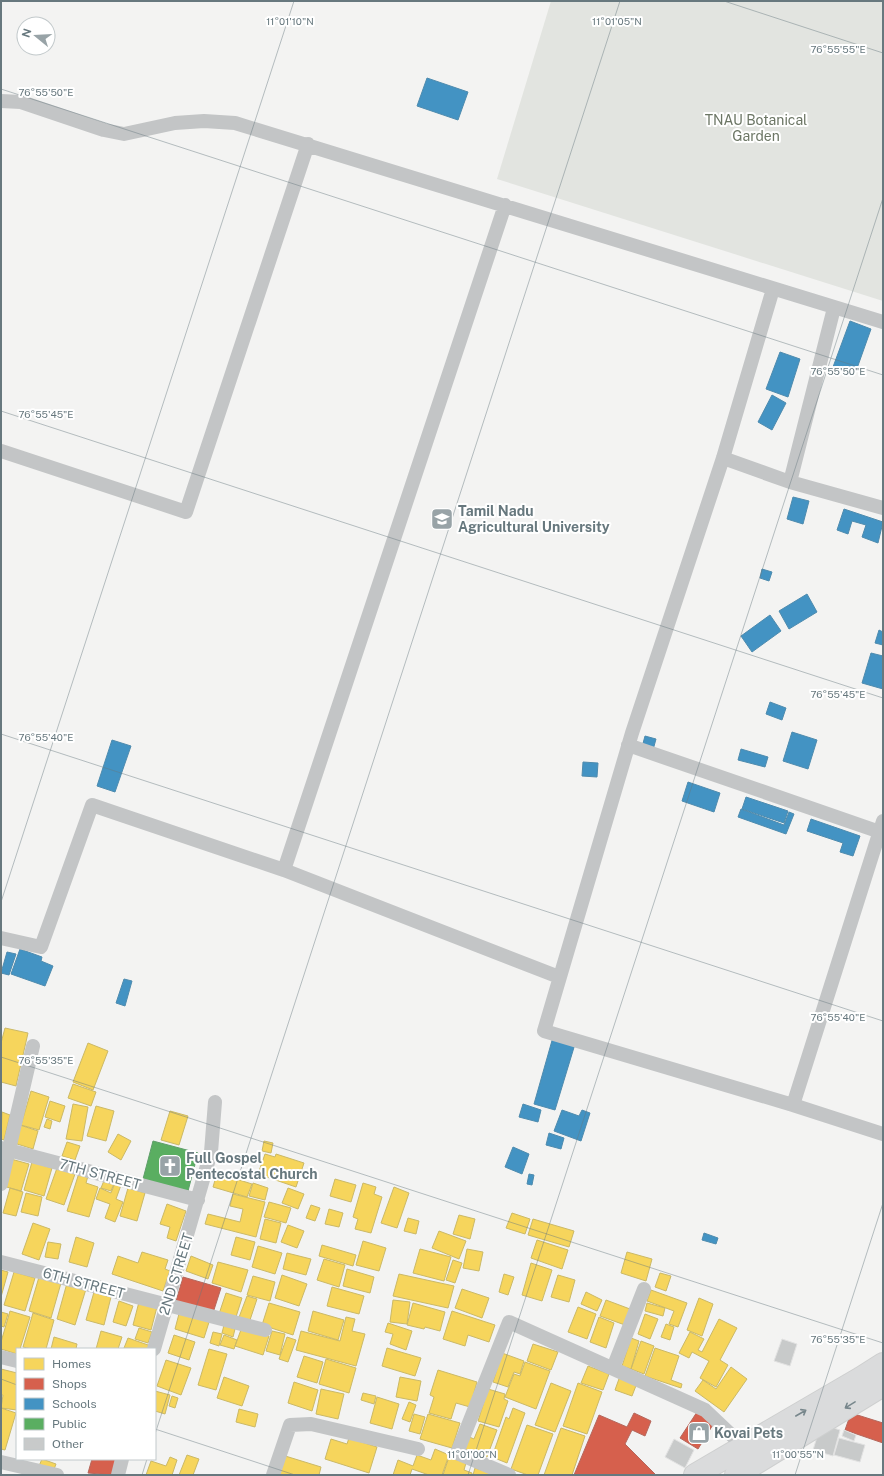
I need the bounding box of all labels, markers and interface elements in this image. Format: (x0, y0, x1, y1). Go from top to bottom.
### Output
text: 11°01'10"N (266, 15, 314, 27)
text: 11°01'05"N (592, 15, 642, 27)
north arrow (16, 16, 56, 56)
text: N (19, 27, 34, 39)
text: 76°55'55"E (810, 43, 866, 55)
text: 76°55'50"E (19, 86, 73, 98)
park label: TNAU Botanical Garden (705, 112, 807, 144)
text: 76°55'50"E (811, 365, 865, 377)
text: 76°55'45"E (18, 408, 74, 420)
place label: Tamil Nadu Agricultural University (458, 503, 610, 535)
school or university icon: Tamil Nadu Agricultural University (429, 506, 455, 532)
text: 76°55'45"E (810, 688, 866, 700)
text: 76°55'40"E (19, 731, 73, 743)
text: 76°55'40"E (811, 1011, 865, 1023)
text: 76°55'35"E (18, 1054, 74, 1066)
place label: Full Gospel Pentecostal Church (186, 1150, 318, 1182)
church icon: Full Gospel Pentecostal Church (157, 1153, 183, 1179)
street label: 7TH STREET (57, 1155, 143, 1193)
street label: 2ND STREET (156, 1231, 196, 1317)
street label: 6TH STREET (41, 1264, 127, 1302)
text: 76°55'35"E (810, 1333, 866, 1345)
legend (16, 1348, 156, 1460)
text: Homes (52, 1357, 91, 1371)
text: Shops (52, 1377, 87, 1391)
text: Schools (52, 1397, 97, 1411)
one-way arrow (845, 1401, 856, 1409)
one-way arrow (795, 1408, 807, 1416)
text: Public (52, 1417, 87, 1431)
shop icon: Kovai Pets (686, 1420, 712, 1446)
place label: Kovai Pets (714, 1425, 783, 1441)
text: Other (52, 1437, 84, 1451)
text: 11°01'00"N (447, 1448, 497, 1460)
text: 11°00'55"N (772, 1448, 824, 1460)

